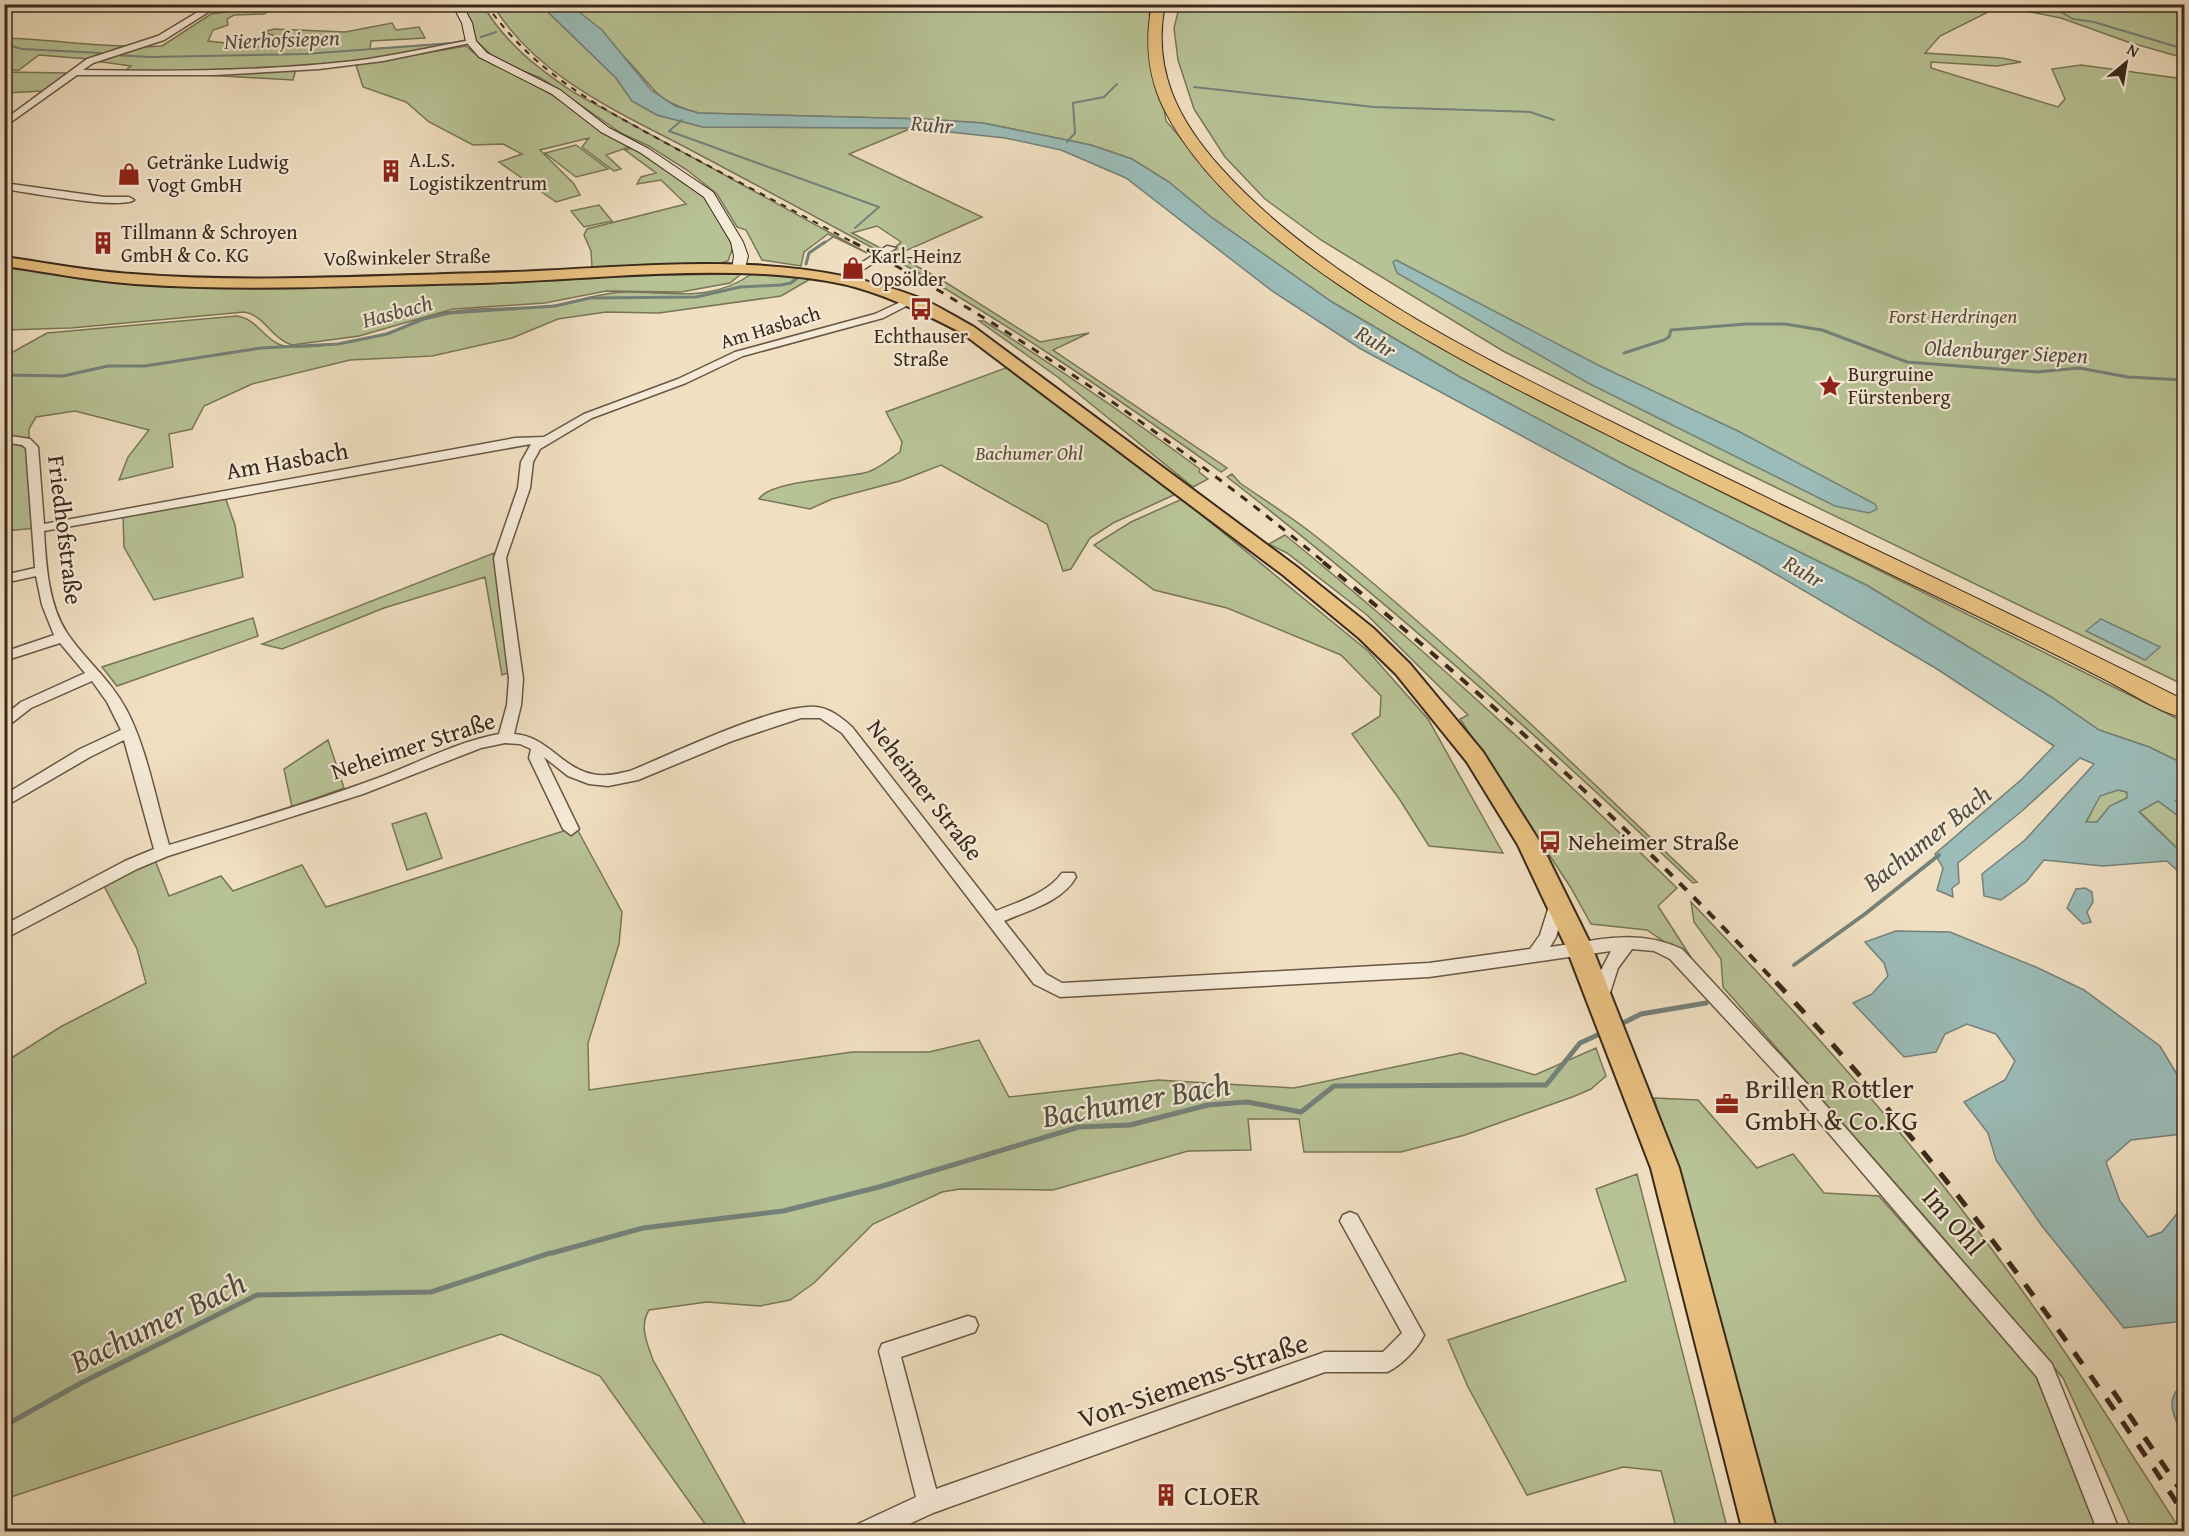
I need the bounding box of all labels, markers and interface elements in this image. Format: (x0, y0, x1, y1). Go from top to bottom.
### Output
water label: Nierhofsiepen (222, 21, 341, 57)
north arrow (2096, 33, 2156, 93)
text: N (2123, 37, 2144, 63)
water label: Ruhr (909, 106, 955, 142)
place label: A.L.S. Logistikzentrum (409, 145, 548, 197)
place label: Getränke Ludwig Vogt GmbH (147, 147, 289, 199)
building icon: A.L.S. Logistikzentrum (378, 158, 404, 184)
shop icon: Getränke Ludwig Vogt GmbH (116, 161, 142, 187)
place label: Tillmann & Schroyen GmbH & Co. KG (121, 217, 298, 269)
building icon: Tillmann & Schroyen GmbH & Co. KG (90, 230, 116, 256)
street label: Voßwinkeler Straße (323, 241, 491, 272)
place label: Karl-Heinz Opsölder (871, 241, 962, 293)
shop icon: Karl-Heinz Opsölder (840, 255, 866, 281)
water label: Hasbach (357, 286, 436, 336)
bus stop icon: Echthauser Straße (908, 296, 934, 322)
street label: Am Hasbach (716, 298, 823, 355)
park label: Forst Herdringen (1888, 301, 2017, 330)
water label: Ruhr (1349, 316, 1403, 366)
place label: Echthauser Straße (874, 321, 968, 373)
water label: Oldenburger Siepen (1923, 331, 2089, 371)
place label: Burgruine Fürstenberg (1848, 359, 1950, 411)
place icon: Burgruine Fürstenberg (1817, 373, 1843, 399)
street label: Am Hasbach (223, 432, 351, 488)
park label: Bachumer Ohl (974, 438, 1083, 467)
street label: Friedhofstraße (39, 453, 92, 607)
water label: Ruhr (1777, 546, 1831, 596)
street label: Neheimer Straße (326, 702, 500, 789)
street label: Neheimer Straße (859, 712, 992, 868)
water label: Bachumer Bach (1853, 775, 2000, 901)
place label: Neheimer Straße (1568, 824, 1739, 859)
bus stop icon: Neheimer Straße (1537, 829, 1563, 855)
water label: Bachumer Bach (1037, 1060, 1234, 1139)
place label: Brillen Rottler GmbH & Co.KG (1745, 1067, 1918, 1140)
office icon: Brillen Rottler GmbH & Co.KG (1714, 1091, 1740, 1117)
street label: Im Ohl (1913, 1178, 1996, 1264)
water label: Bachumer Bach (61, 1259, 254, 1385)
street label: Von-Siemens-Straße (1072, 1321, 1313, 1438)
place label: CLOER (1184, 1474, 1261, 1515)
building icon: CLOER (1153, 1482, 1179, 1508)

